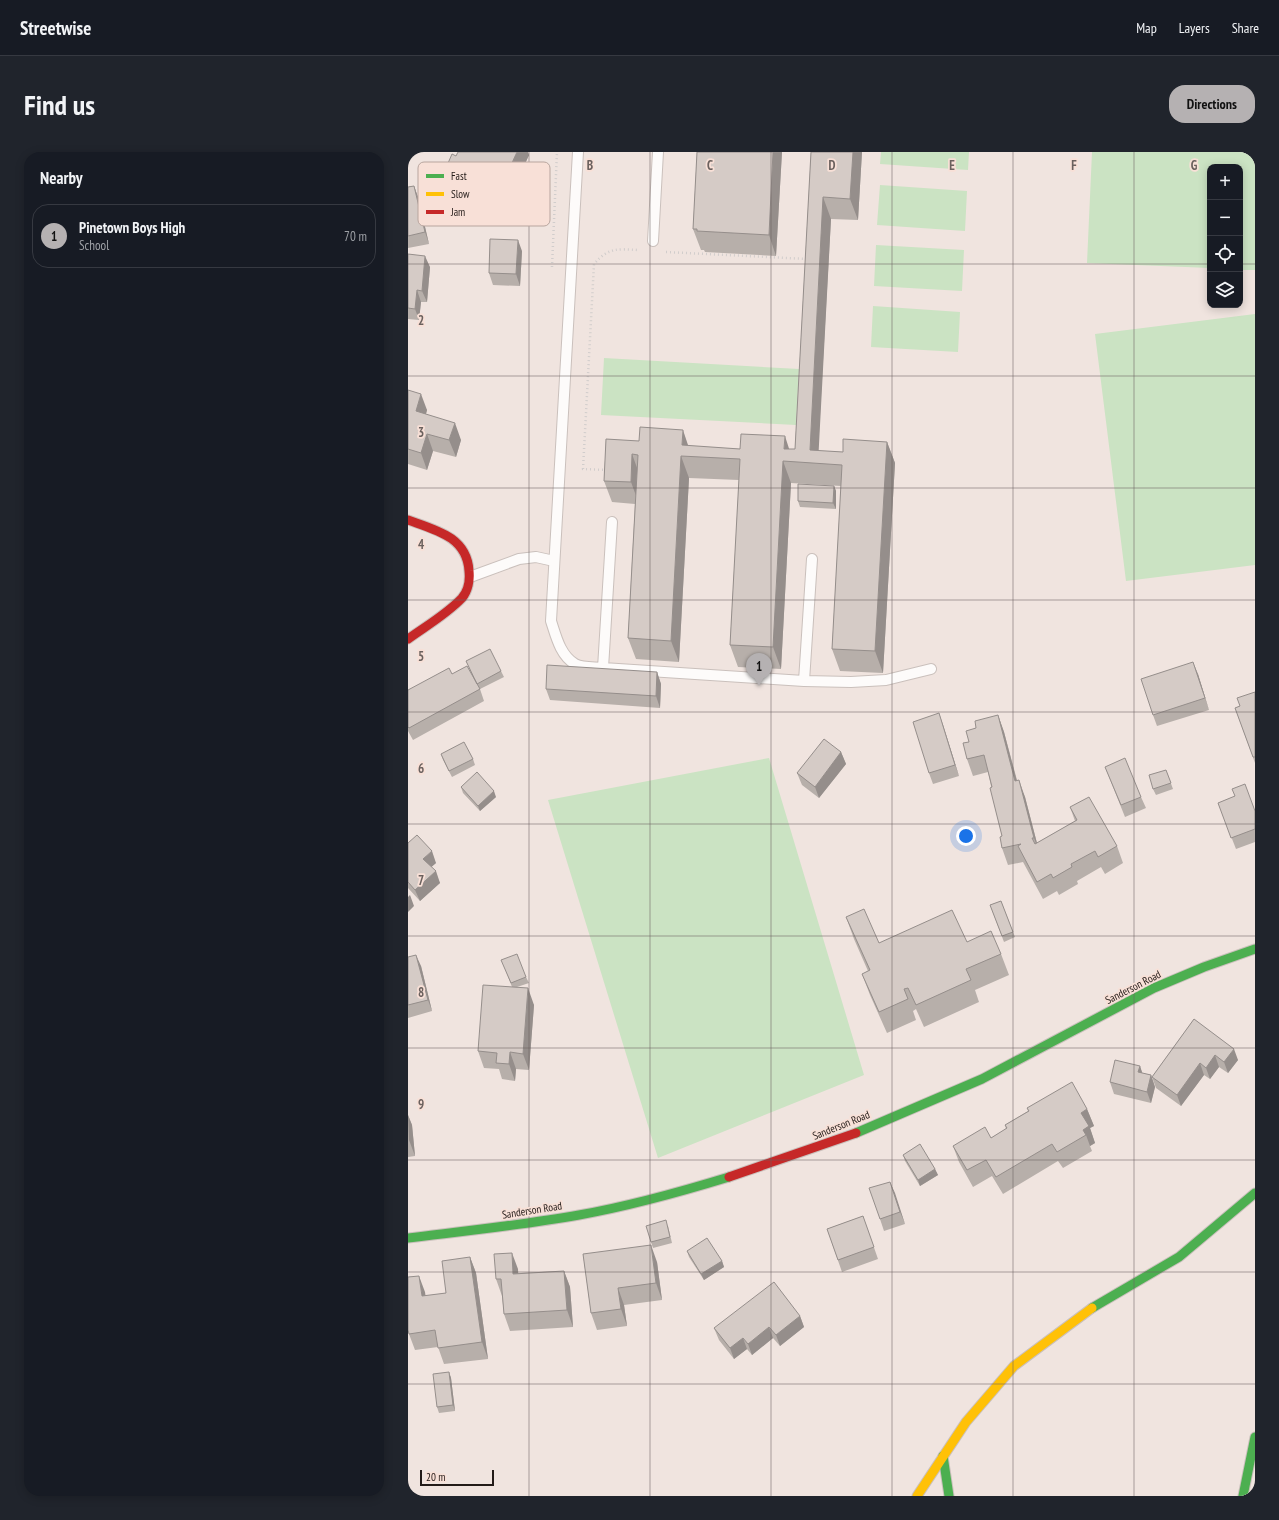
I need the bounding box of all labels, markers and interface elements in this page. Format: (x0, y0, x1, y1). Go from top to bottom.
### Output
text: Streetwise (20, 16, 91, 40)
text: Map (1136, 19, 1157, 37)
text: Layers (1179, 19, 1210, 37)
text: Share (1232, 19, 1259, 37)
button: Directions (1169, 85, 1255, 123)
text: Find us (24, 86, 95, 123)
text: B (587, 157, 593, 174)
text: C (707, 157, 713, 174)
text: D (829, 157, 836, 174)
text: E (949, 157, 955, 174)
text: F (1071, 157, 1077, 174)
text: G (1191, 157, 1198, 174)
legend (418, 162, 550, 226)
map controls (1207, 164, 1243, 308)
button: + (1207, 164, 1243, 200)
text: Nearby (40, 167, 83, 189)
text: Fast (451, 169, 467, 183)
text: Slow (451, 187, 470, 201)
button: − (1207, 200, 1243, 236)
text: Jam (450, 205, 465, 219)
text: Pinetown Boys High (79, 218, 185, 237)
text: 1 (51, 228, 57, 245)
text: 70 m (344, 228, 367, 245)
button: locate (1207, 236, 1243, 272)
text: School (79, 237, 109, 254)
button: layers (1207, 272, 1243, 308)
text: 2 (418, 312, 424, 329)
text: 3 (418, 424, 424, 441)
text: 4 (418, 536, 425, 553)
text: 5 (418, 648, 424, 665)
pin: 1 (746, 653, 772, 686)
text: 6 (418, 760, 424, 777)
your location (956, 826, 976, 846)
text: 7 (418, 872, 424, 889)
street label: Sanderson Road (1103, 967, 1163, 1007)
text: 8 (418, 984, 424, 1001)
text: 9 (418, 1096, 424, 1113)
street label: Sanderson Road (810, 1107, 872, 1143)
street label: Sanderson Road (501, 1198, 563, 1222)
scale bar (420, 1468, 494, 1487)
text: 20 m (426, 1470, 445, 1484)

